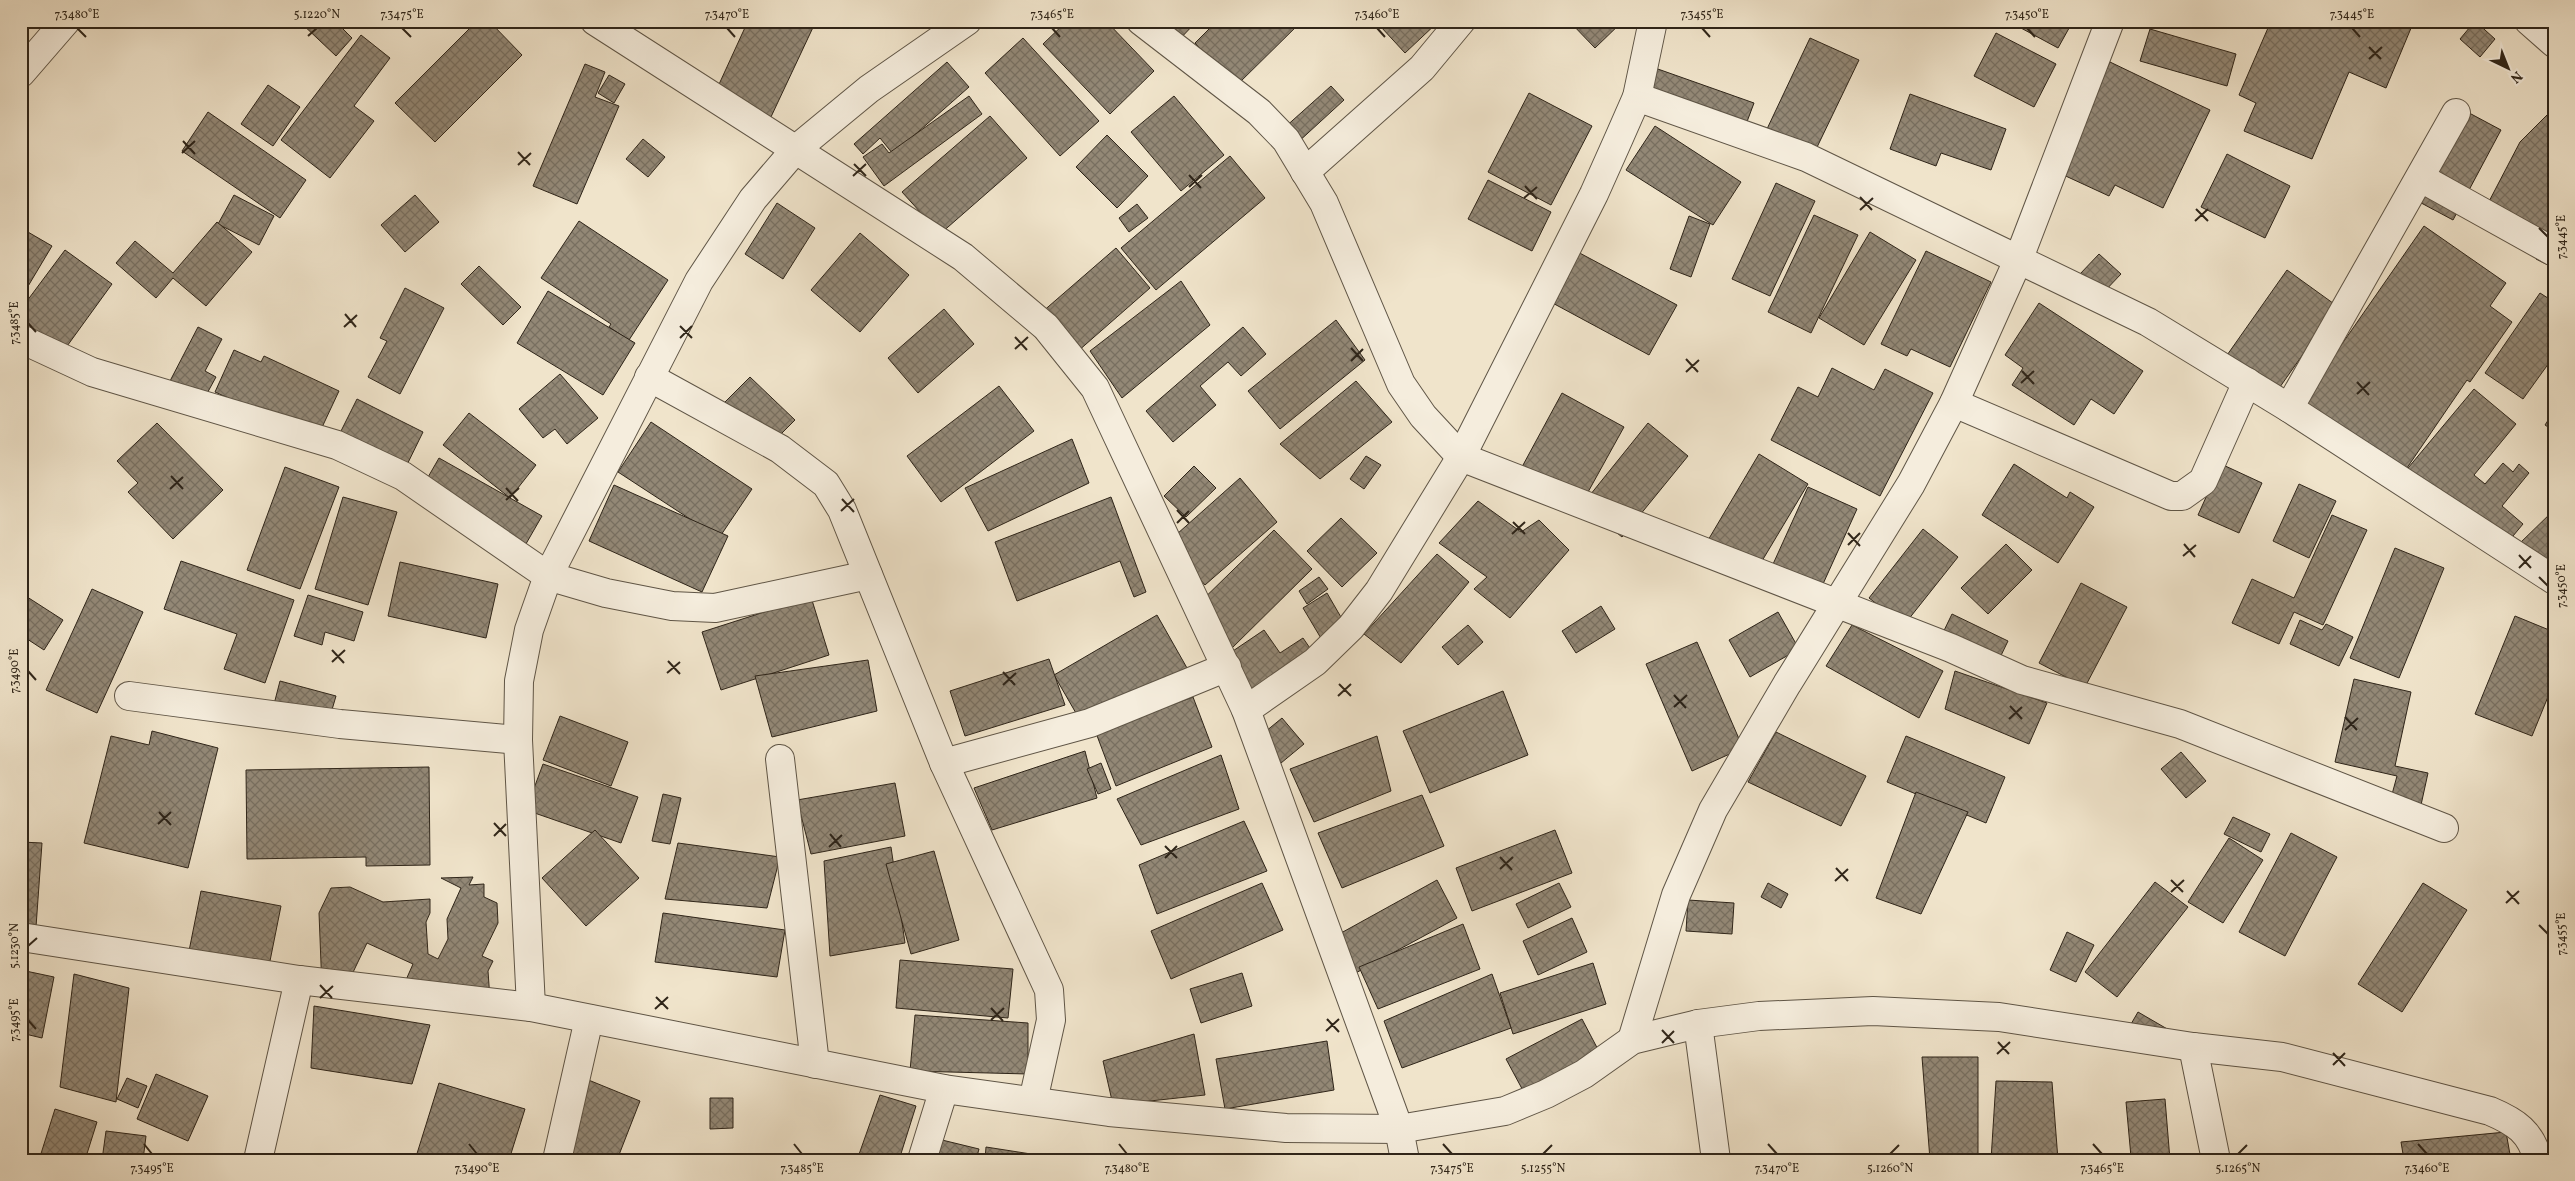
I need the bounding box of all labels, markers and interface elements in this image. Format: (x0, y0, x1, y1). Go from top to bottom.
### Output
text: 7.3480°E (55, 7, 99, 23)
text: 5.1220°N (294, 7, 340, 23)
text: 7.3475°E (380, 7, 424, 23)
text: 7.3470°E (705, 7, 749, 23)
text: 7.3465°E (1030, 7, 1074, 23)
text: 7.3460°E (1355, 7, 1399, 23)
text: 7.3455°E (1680, 7, 1724, 23)
text: 7.3450°E (2005, 7, 2049, 23)
text: 7.3445°E (2330, 7, 2374, 23)
north arrow (2482, 42, 2532, 92)
text: N (2506, 66, 2526, 87)
text: 7.3445°E (2554, 215, 2570, 259)
text: 7.3485°E (7, 301, 23, 345)
text: 7.3450°E (2554, 564, 2570, 608)
text: 7.3490°E (7, 648, 23, 694)
text: 7.3455°E (2554, 912, 2570, 956)
text: 5.1230°N (7, 923, 23, 969)
text: 7.3495°E (7, 998, 23, 1042)
text: 7.3495°E (130, 1161, 174, 1177)
text: 7.3490°E (454, 1161, 500, 1177)
text: 7.3485°E (780, 1161, 824, 1177)
text: 7.3480°E (1105, 1161, 1149, 1177)
text: 7.3475°E (1430, 1161, 1474, 1177)
text: 5.1255°N (1521, 1161, 1565, 1177)
text: 7.3470°E (1755, 1161, 1799, 1177)
text: 5.1260°N (1867, 1161, 1913, 1177)
text: 7.3465°E (2080, 1161, 2124, 1177)
text: 5.1265°N (2216, 1161, 2261, 1177)
text: 7.3460°E (2405, 1161, 2449, 1177)

